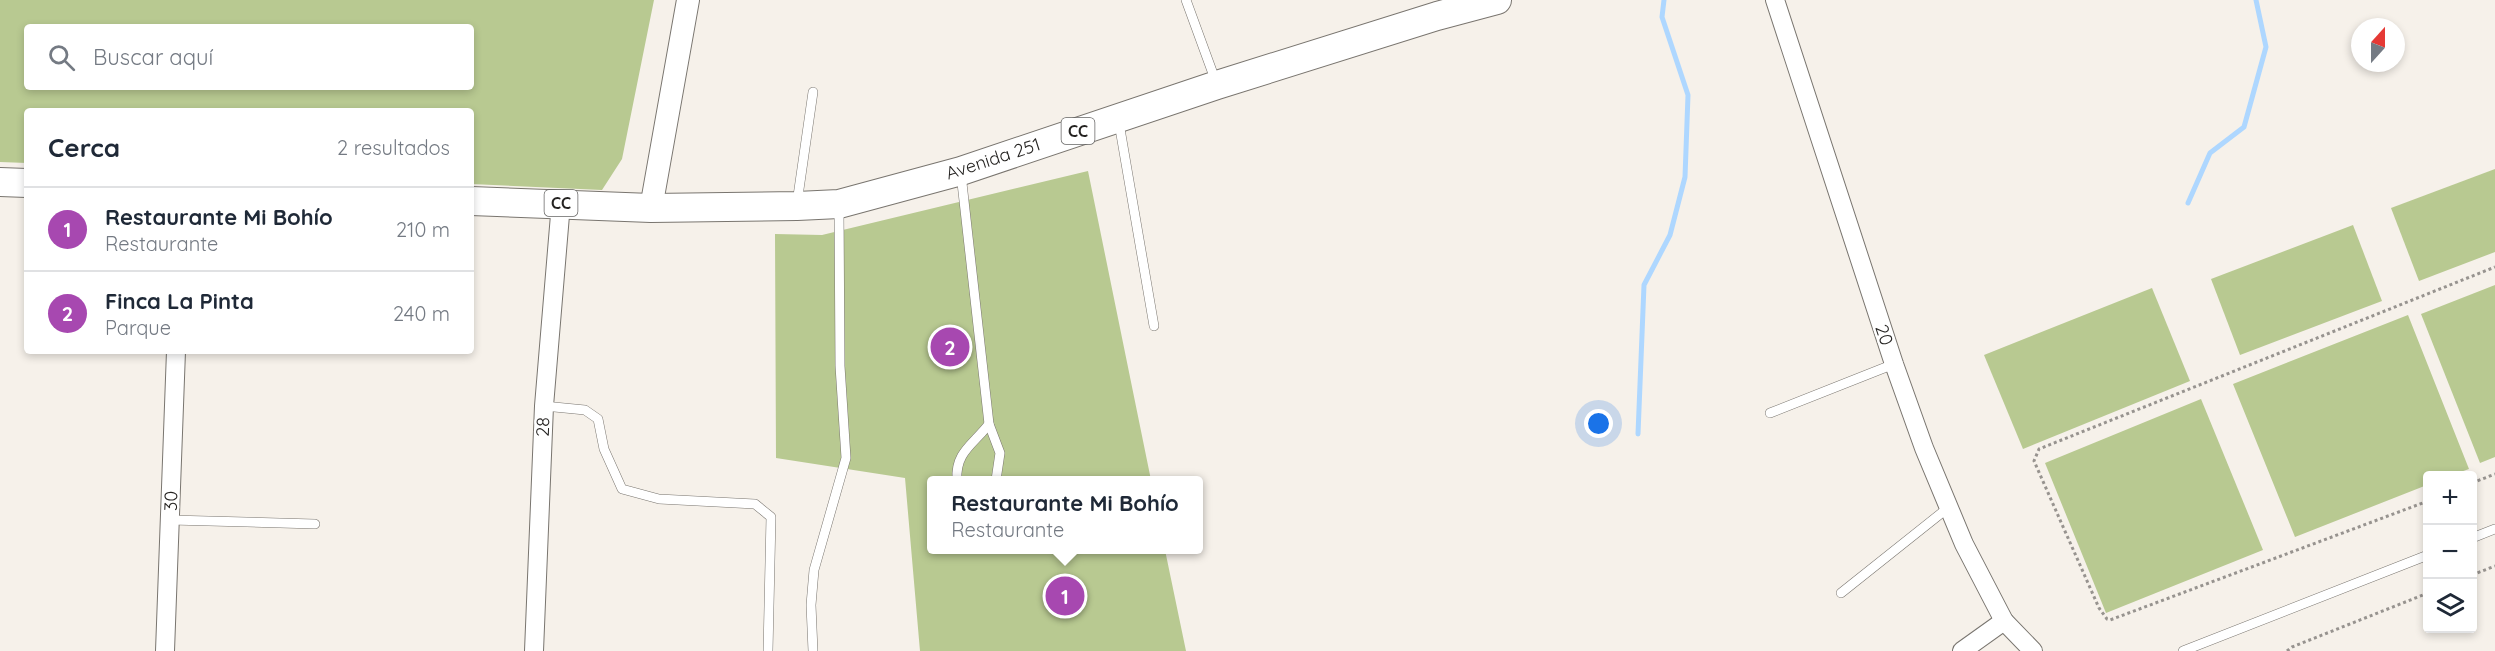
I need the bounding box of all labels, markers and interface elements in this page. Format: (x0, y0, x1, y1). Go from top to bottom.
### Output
north arrow (2351, 18, 2405, 72)
search box (24, 24, 474, 90)
icon: search (45, 41, 78, 74)
text: Buscar aquí (93, 43, 213, 71)
road number: CC (1062, 118, 1094, 144)
text: Cerca (48, 131, 120, 164)
street label: Avenida 251 (943, 132, 1043, 185)
text: 2 resultados (337, 135, 450, 160)
road number: CC (544, 190, 578, 216)
text: Restaurante Mi Bohío (105, 203, 333, 231)
text: 1 (64, 217, 71, 242)
text: 210 m (396, 217, 450, 242)
text: Restaurante (105, 231, 218, 256)
text: Finca La Pinta (105, 287, 254, 315)
text: 2 (62, 301, 73, 326)
text: 240 m (393, 301, 450, 326)
text: Parque (105, 315, 171, 340)
street label: 20 (1870, 321, 1899, 348)
pin: 2 (930, 324, 970, 370)
your location (1584, 409, 1613, 438)
street label: 28 (531, 417, 554, 437)
map controls (2423, 471, 2477, 633)
button: + (2423, 471, 2477, 525)
popup (927, 476, 1203, 554)
text: Restaurante Mi Bohío (951, 489, 1179, 517)
street label: 30 (159, 491, 182, 511)
text: Restaurante (951, 517, 1064, 542)
button: − (2423, 525, 2477, 579)
pin: 1 (1046, 574, 1084, 618)
button: layers (2423, 579, 2477, 633)

